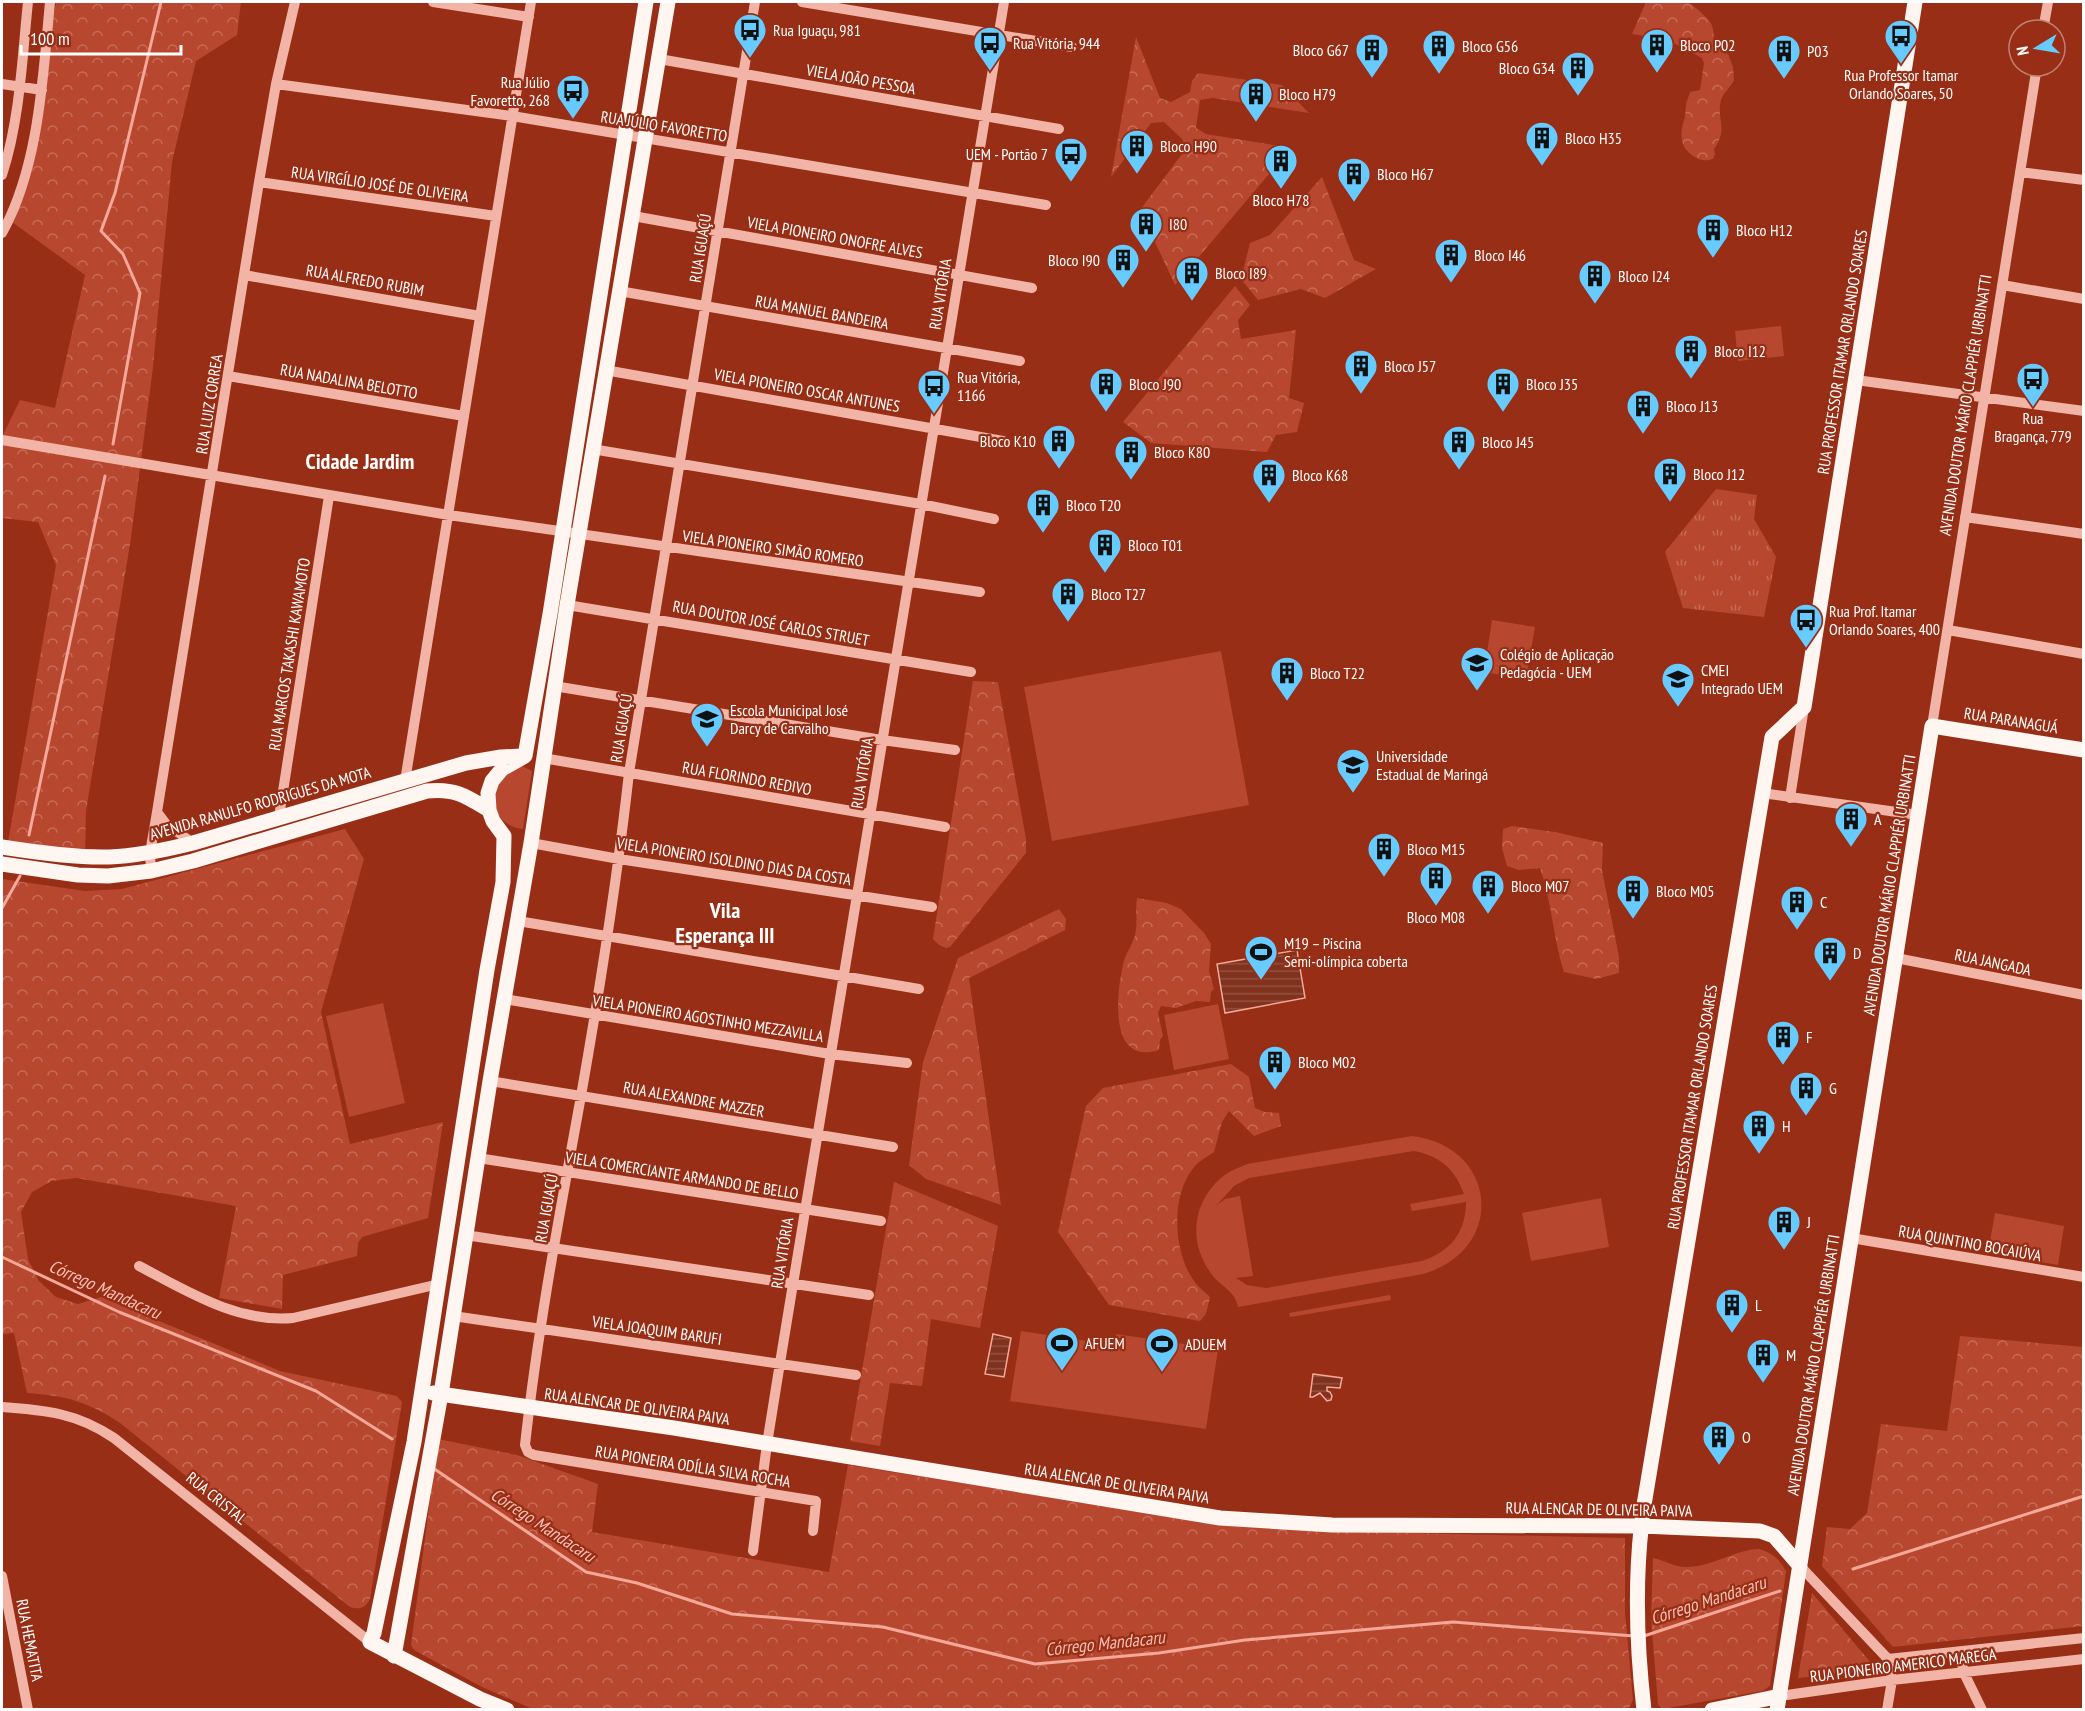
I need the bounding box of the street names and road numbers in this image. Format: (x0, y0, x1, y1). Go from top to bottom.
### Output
street label: VIELA JOÃO PESSOA (804, 59, 918, 99)
street label: RUA JÚLIO FAVORETTO (599, 106, 729, 146)
street label: RUA VIRGÍLIO JOSÉ DE OLIVEIRA (290, 162, 470, 206)
street label: RUA IGUAÇÚ (685, 212, 715, 284)
street label: VIELA PIONEIRO ONOFRE ALVES (745, 212, 924, 262)
street label: RUA PROFESSOR ITAMAR ORLANDO SOARES (1813, 228, 1871, 476)
street label: RUA VITÓRIA (925, 257, 956, 331)
street label: RUA ALFREDO RUBIM (304, 260, 426, 300)
street label: AVENIDA DOUTOR MÁRIO CLAPPIÉR URBINATTI (1934, 273, 1996, 537)
street label: RUA MANUEL BANDEIRA (754, 290, 891, 334)
street label: RUA LUIZ CORREA (191, 352, 227, 455)
street label: RUA NADALINA BELOTTO (279, 359, 419, 403)
street label: VIELA PIONEIRO OSCAR ANTUNES (712, 364, 902, 416)
street label: VIELA PIONEIRO SIMÃO ROMERO (680, 525, 865, 571)
street label: RUA MARCOS TAKASHI KAWAMOTO (264, 556, 314, 752)
street label: RUA DOUTOR JOSÉ CARLOS STRUET (671, 596, 871, 650)
street label: RUA IGUAÇÚ (606, 692, 636, 764)
street label: RUA PARANAGUÁ (1963, 703, 2060, 737)
street label: RUA VITÓRIA (847, 736, 878, 810)
street label: AVENIDA DOUTOR MÁRIO CLAPPIÉR URBINATTI (1858, 753, 1920, 1017)
street label: RUA FLORINDO REDIVO (681, 757, 813, 799)
street label: AVENIDA RANULFO RODRIGUES DA MOTA (147, 762, 373, 844)
street label: VIELA PIONEIRO ISOLDINO DIAS DA COSTA (614, 832, 853, 890)
street label: RUA JANGADA (1953, 944, 2033, 980)
street label: RUA PROFESSOR ITAMAR ORLANDO SOARES (1663, 983, 1721, 1231)
street label: VIELA PIONEIRO AGOSTINHO MEZZAVILLA (590, 990, 825, 1046)
street label: RUA ALEXANDRE MAZZER (622, 1077, 767, 1121)
street label: VIELA COMERCIANTE ARMANDO DE BELLO (563, 1147, 800, 1203)
street label: RUA IGUAÇÚ (530, 1172, 562, 1244)
street label: RUA VITÓRIA (767, 1216, 798, 1290)
street label: RUA QUINTINO BOCAIÚVA (1897, 1221, 2043, 1265)
street label: AVENIDA DOUTOR MÁRIO CLAPPIÉR URBINATTI (1782, 1233, 1844, 1497)
street label: VIELA JOAQUIM BARUFI (590, 1311, 723, 1349)
street label: RUA ALENCAR DE OLIVEIRA PAIVA (543, 1383, 731, 1429)
street label: RUA PIONEIRA ODÍLIA SILVA ROCHA (594, 1441, 792, 1491)
street label: RUA ALENCAR DE OLIVEIRA PAIVA (1023, 1459, 1211, 1508)
street label: RUA CRISTAL (183, 1467, 252, 1529)
street label: RUA ALENCAR DE OLIVEIRA PAIVA (1505, 1497, 1693, 1521)
street label: RUA HEMATITA (12, 1597, 48, 1683)
street label: RUA PIONEIRO AMERICO MAREGA (1809, 1644, 1998, 1686)

